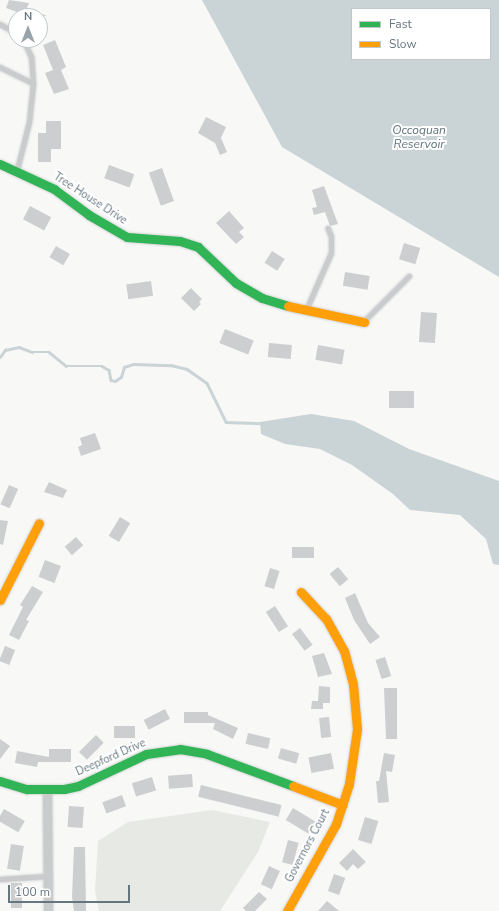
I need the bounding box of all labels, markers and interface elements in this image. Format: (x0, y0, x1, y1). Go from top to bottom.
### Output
north arrow (8, 8, 48, 48)
legend (351, 8, 491, 60)
text: N (24, 9, 32, 24)
text: Fast (389, 16, 412, 32)
text: Slow (389, 36, 417, 52)
water label: Occoquan Reservoir (392, 124, 446, 152)
street label: Tree House Drive (51, 170, 129, 228)
street label: Deepford Drive (74, 737, 148, 779)
street label: Governors Court (283, 807, 333, 885)
scale bar (10, 877, 132, 903)
text: 100 m (15, 884, 50, 900)

